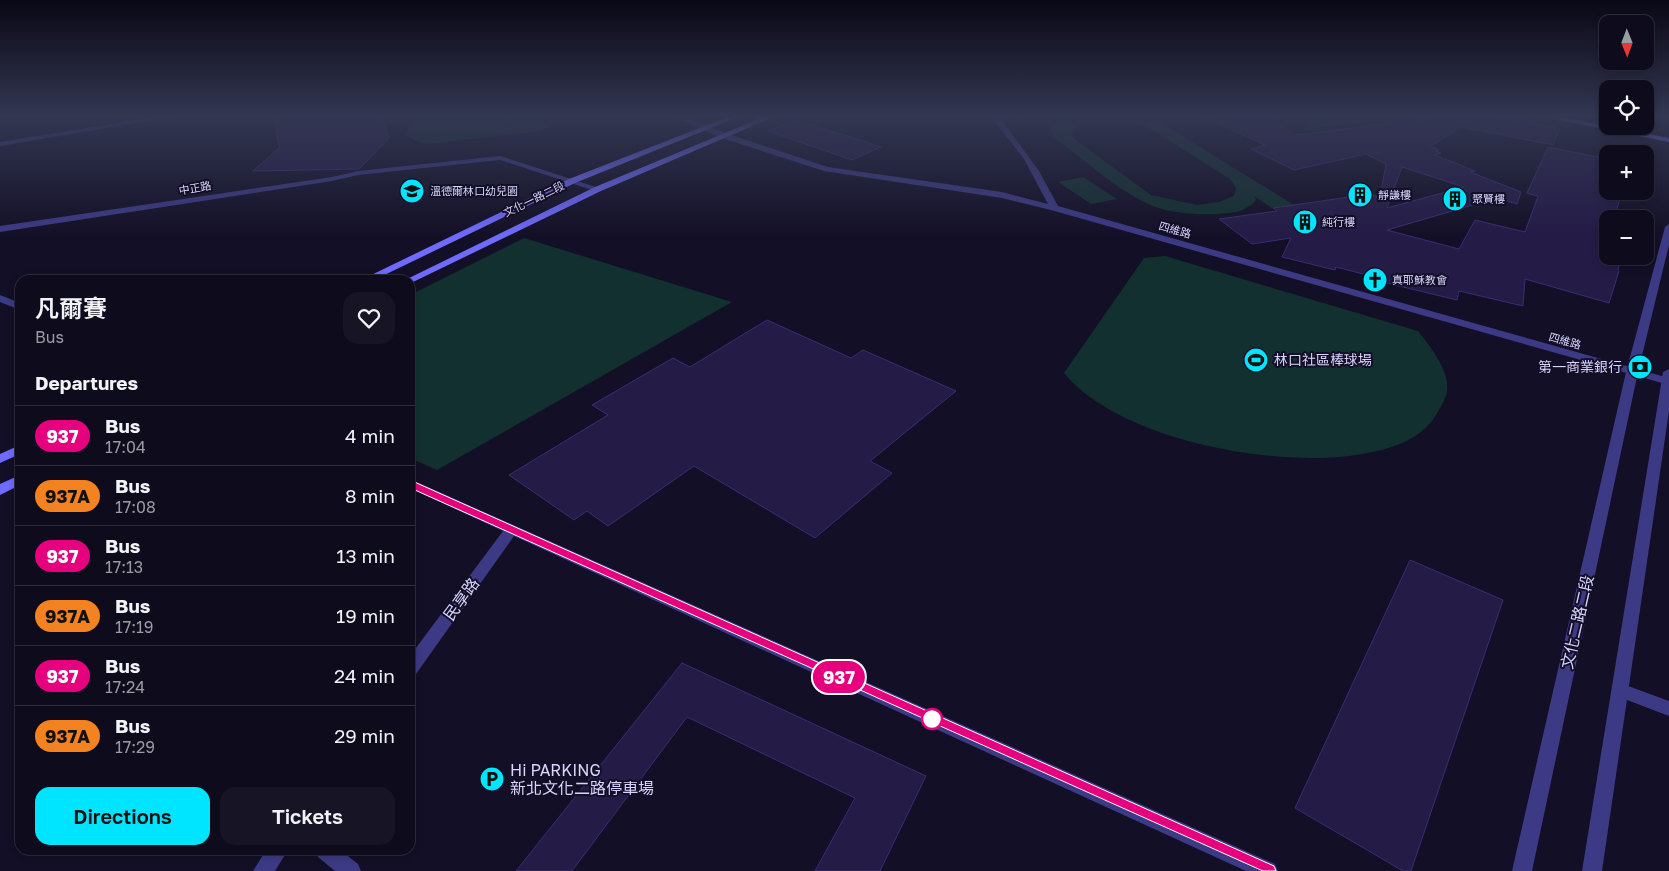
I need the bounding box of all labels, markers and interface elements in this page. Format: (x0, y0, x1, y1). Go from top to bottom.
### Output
north arrow (1599, 15, 1654, 70)
map controls (1599, 15, 1654, 265)
button: locate (1599, 80, 1654, 135)
button: + (1599, 145, 1654, 200)
street label: 中正路 (178, 178, 212, 197)
school or university icon: 溫德爾林口幼兒園 (399, 178, 425, 204)
street label: 文化一路二段 (501, 178, 566, 219)
building icon: 靜謙樓 (1347, 182, 1373, 208)
place label: 溫德爾林口幼兒園 (430, 184, 518, 197)
building icon: 聚賢樓 (1442, 186, 1468, 212)
place label: 靜謙樓 (1378, 188, 1411, 201)
place label: 聚賢樓 (1472, 192, 1505, 205)
building icon: 純行樓 (1292, 209, 1318, 235)
button: − (1599, 210, 1654, 265)
place label: 純行樓 (1322, 215, 1355, 228)
street label: 四維路 (1157, 219, 1193, 240)
church icon: 真耶穌教會 (1362, 267, 1388, 293)
place label: 真耶穌教會 (1392, 273, 1447, 286)
button: heart (343, 292, 395, 344)
text: 凡爾賽 (35, 293, 107, 322)
text: Bus (35, 327, 64, 347)
street label: 四維路 (1547, 330, 1583, 351)
sports icon: 林口社區棒球場 (1243, 347, 1269, 373)
place label: 林口社區棒球場 (1274, 351, 1372, 368)
bank icon: 第一商業銀行 (1627, 354, 1653, 380)
place label: 第一商業銀行 (1538, 358, 1622, 375)
text: Departures (35, 371, 138, 394)
text: Bus (105, 414, 140, 437)
text: 4 min (345, 424, 395, 447)
text: 937 (46, 425, 79, 447)
text: 17:04 (105, 437, 146, 457)
text: Bus (115, 474, 150, 497)
text: 8 min (345, 484, 395, 507)
text: 937A (45, 485, 90, 507)
text: 17:08 (115, 497, 156, 517)
text: Bus (105, 534, 140, 557)
text: 13 min (336, 544, 395, 567)
text: 937 (46, 545, 79, 567)
text: 17:13 (105, 557, 143, 577)
street label: 文化二路二段 (1556, 573, 1598, 671)
street label: 民享路 (439, 574, 483, 624)
text: Bus (115, 594, 150, 617)
text: 19 min (336, 604, 395, 627)
text: 937A (45, 605, 90, 627)
text: 17:19 (115, 617, 153, 637)
text: Bus (105, 654, 140, 677)
line badge: 937 (810, 661, 868, 693)
text: 24 min (334, 664, 395, 687)
text: 937 (46, 665, 79, 687)
text: 937 (823, 666, 855, 688)
text: 17:24 (105, 677, 145, 697)
unlabelled marker (921, 708, 943, 730)
text: Bus (115, 714, 150, 737)
text: 29 min (334, 724, 395, 747)
text: 937A (45, 725, 90, 747)
text: 17:29 (115, 737, 155, 757)
place label: Hi PARKING 新北文化二路停車場 (510, 760, 654, 798)
parking icon: Hi PARKING 新北文化二路停車場 (479, 766, 505, 792)
button: Directions (35, 787, 210, 845)
button: Tickets (220, 787, 395, 845)

